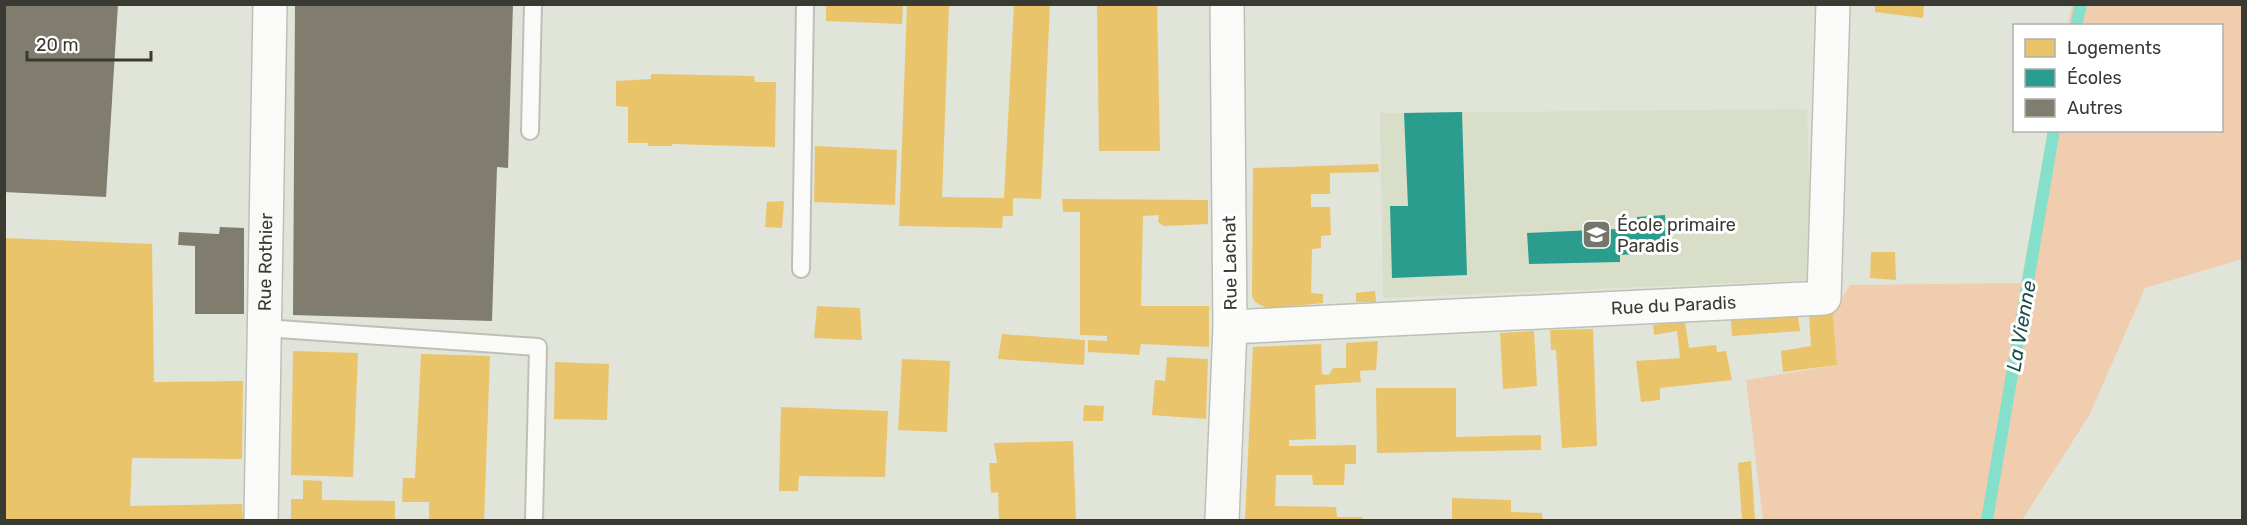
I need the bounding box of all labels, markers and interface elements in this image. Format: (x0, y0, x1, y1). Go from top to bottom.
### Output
scale bar (27, 24, 152, 62)
legend (2013, 24, 2223, 132)
text: 20 m (36, 34, 78, 56)
text: Logements (2067, 37, 2161, 59)
text: Écoles (2067, 67, 2122, 89)
text: Autres (2067, 97, 2123, 119)
street label: Rue Rothier (254, 212, 277, 311)
place label: École primaire Paradis (1617, 214, 1736, 257)
street label: Rue Lachat (1218, 215, 1242, 311)
school or university icon: École primaire Paradis (1580, 219, 1612, 251)
water label: La Vienne (2001, 279, 2041, 373)
street label: Rue du Paradis (1610, 291, 1737, 319)

